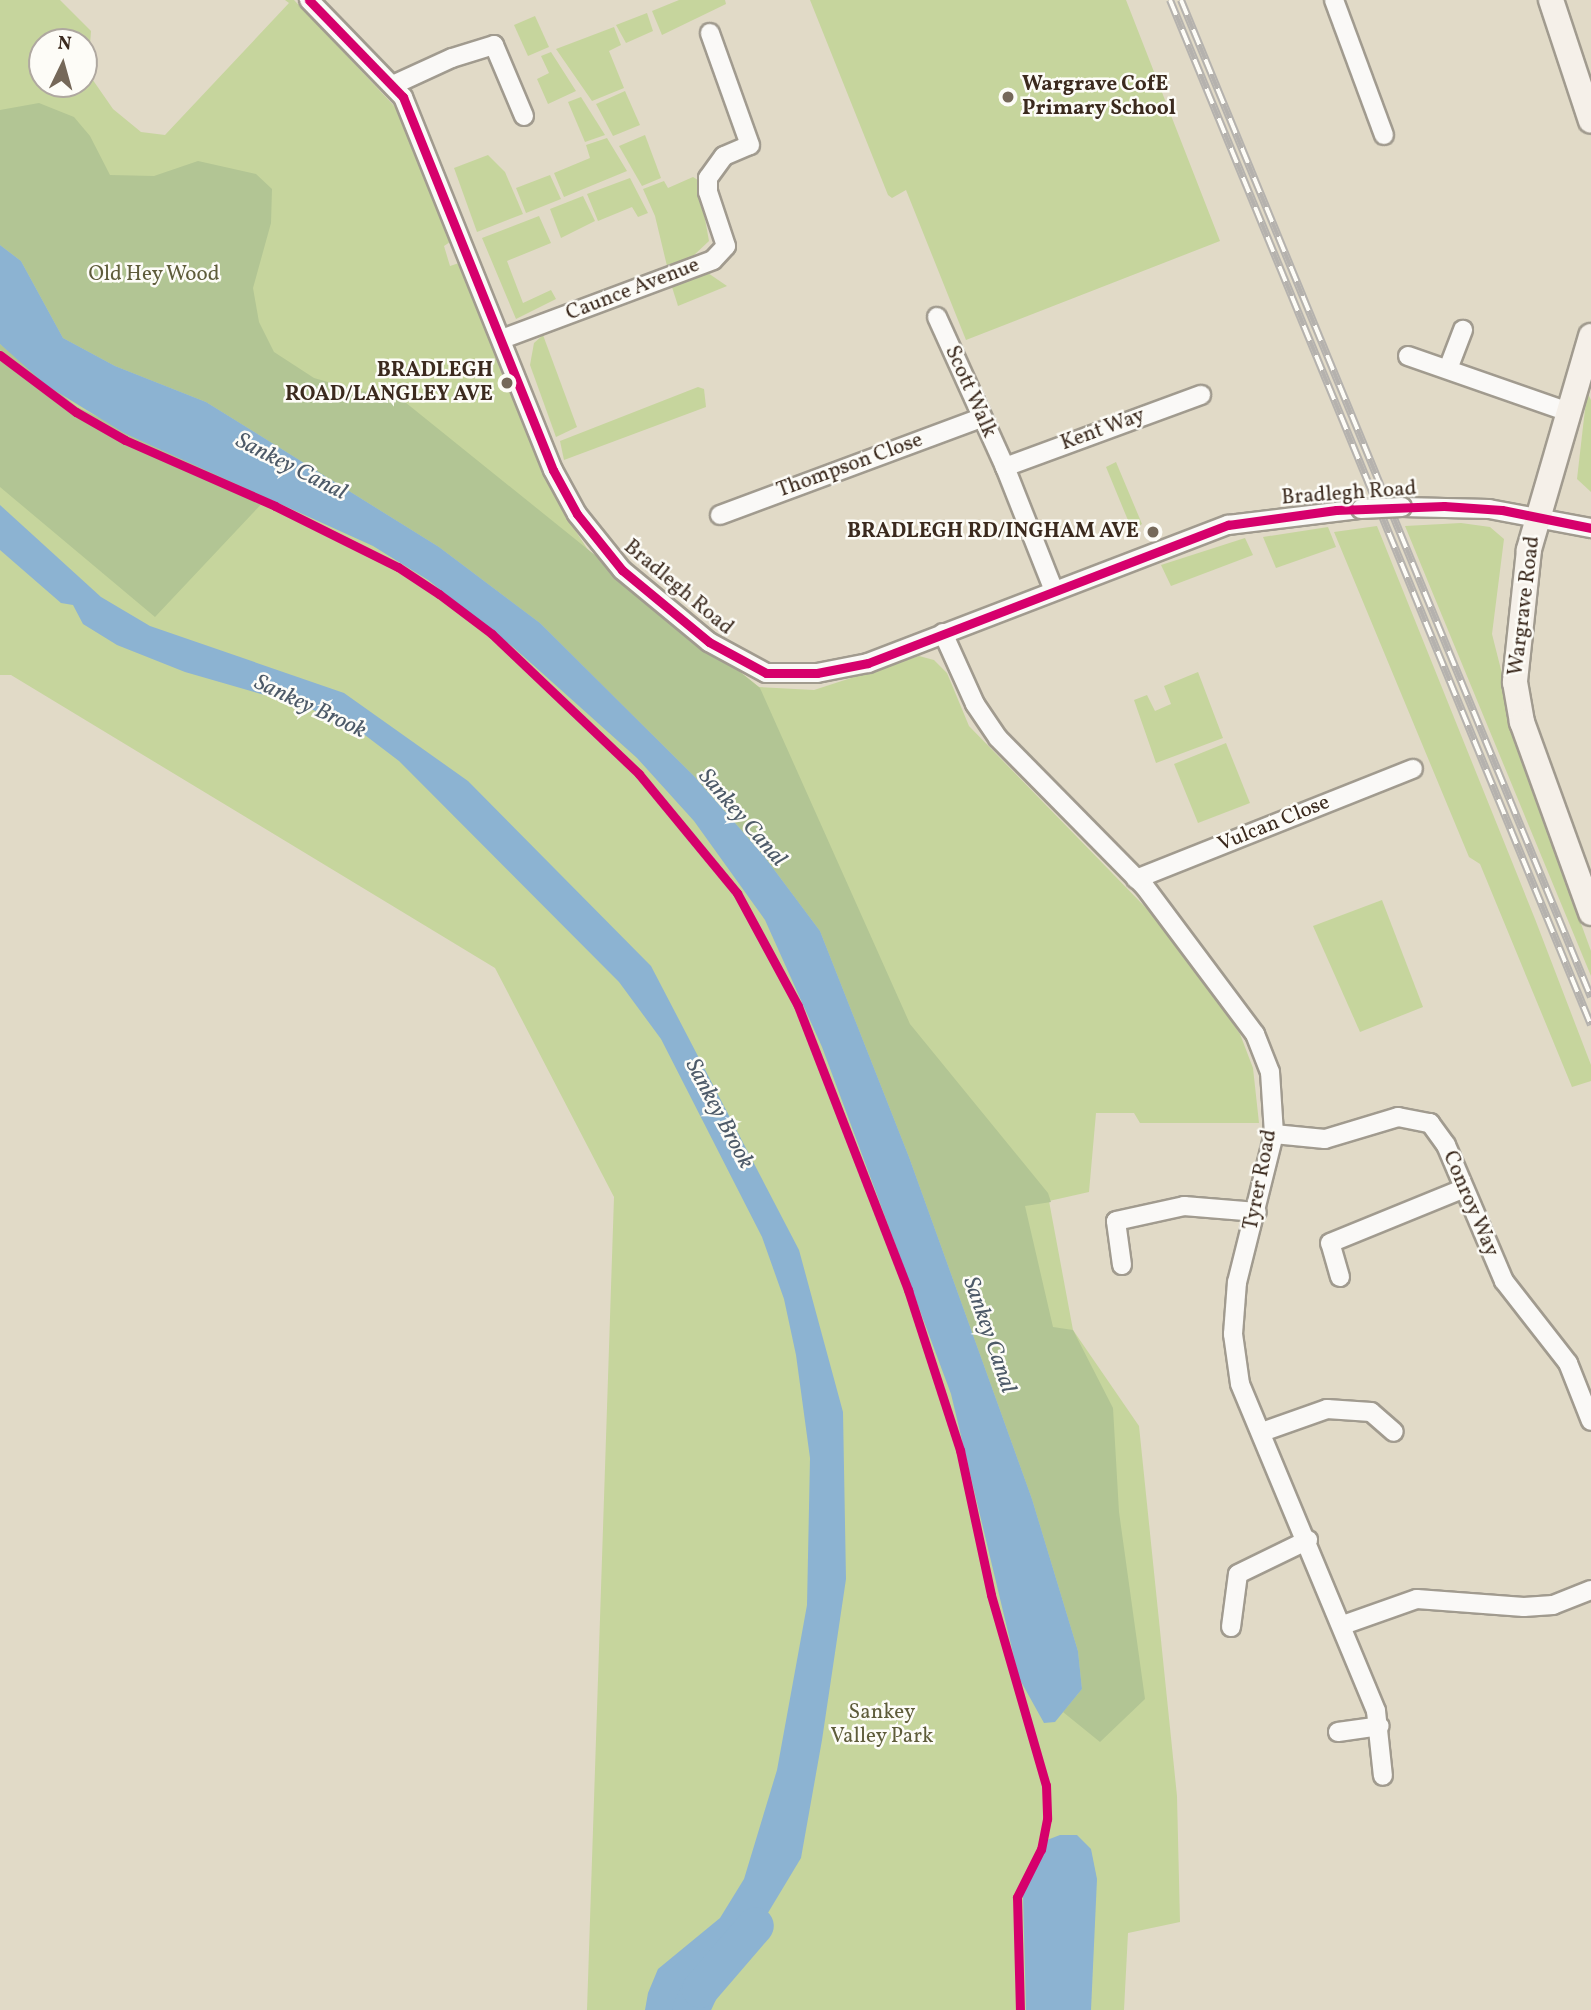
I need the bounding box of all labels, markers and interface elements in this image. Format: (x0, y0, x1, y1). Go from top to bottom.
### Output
north arrow (28, 28, 98, 98)
text: N (57, 31, 73, 58)
place label: Wargrave CofE Primary School (1022, 72, 1176, 122)
marker: Wargrave CofE Primary School (1000, 89, 1016, 105)
street label: Caunce Avenue (563, 253, 703, 327)
park label: Old Hey Wood (88, 262, 220, 288)
street label: Scott Walk (938, 342, 1002, 442)
place label: BRADLEGH ROAD/LANGLEY AVE (285, 358, 493, 408)
marker: BRADLEGH ROAD/LANGLEY AVE (499, 375, 515, 391)
street label: Kent Way (1057, 403, 1149, 457)
water label: Sankey Canal (231, 427, 351, 507)
street label: Thompson Close (774, 428, 926, 504)
street label: Bradlegh Road (1281, 477, 1417, 511)
place label: BRADLEGH RD/INGHAM AVE (847, 519, 1139, 545)
marker: BRADLEGH RD/INGHAM AVE (1145, 524, 1161, 540)
street label: Bradlegh Road (618, 535, 738, 641)
street label: Wargrave Road (1504, 535, 1546, 677)
water label: Sankey Brook (250, 669, 370, 745)
water label: Sankey Canal (692, 763, 792, 873)
street label: Vulcan Close (1214, 790, 1334, 858)
water label: Sankey Brook (679, 1054, 759, 1174)
street label: Tyrer Road (1239, 1128, 1283, 1232)
street label: Conroy Way (1436, 1147, 1504, 1261)
water label: Sankey Canal (956, 1273, 1022, 1397)
park label: Sankey Valley Park (830, 1700, 934, 1750)

